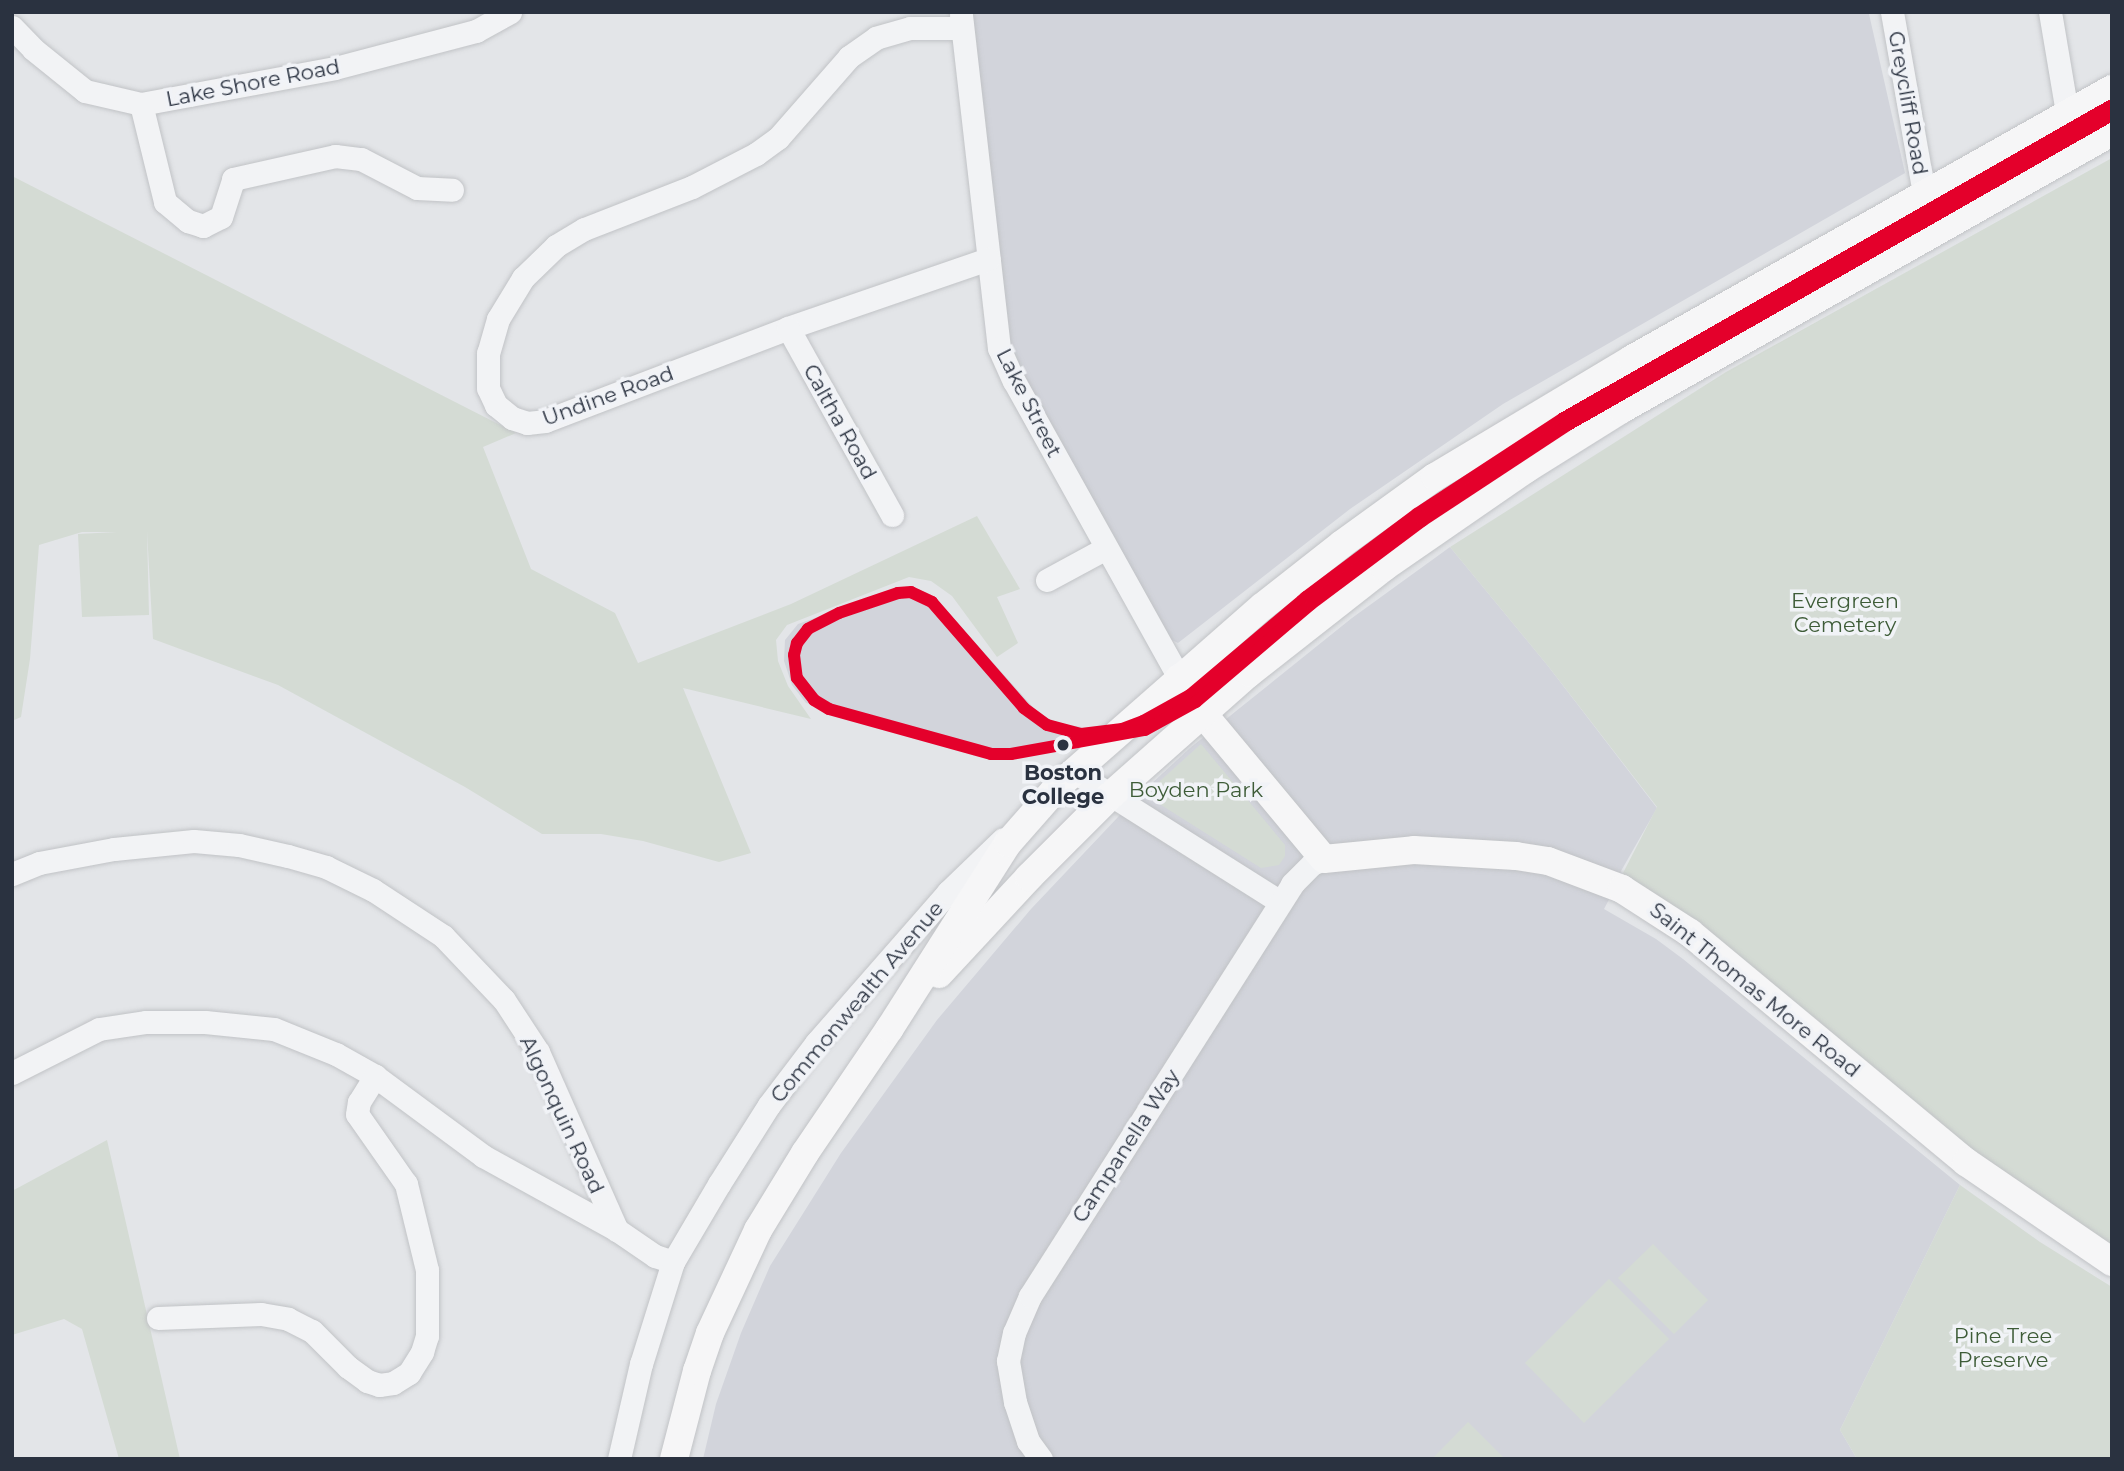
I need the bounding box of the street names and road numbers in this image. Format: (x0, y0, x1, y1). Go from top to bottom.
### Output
street label: Greycliff Road (1883, 29, 1933, 177)
street label: Lake Shore Road (164, 54, 342, 112)
street label: Lake Street (991, 344, 1067, 462)
street label: Caltha Road (798, 360, 882, 484)
street label: Undine Road (539, 361, 677, 431)
street label: Commonwealth Avenue (765, 896, 949, 1108)
street label: Saint Thomas More Road (1645, 897, 1865, 1083)
street label: Algonquin Road (514, 1032, 610, 1198)
street label: Campanella Way (1067, 1065, 1185, 1227)

